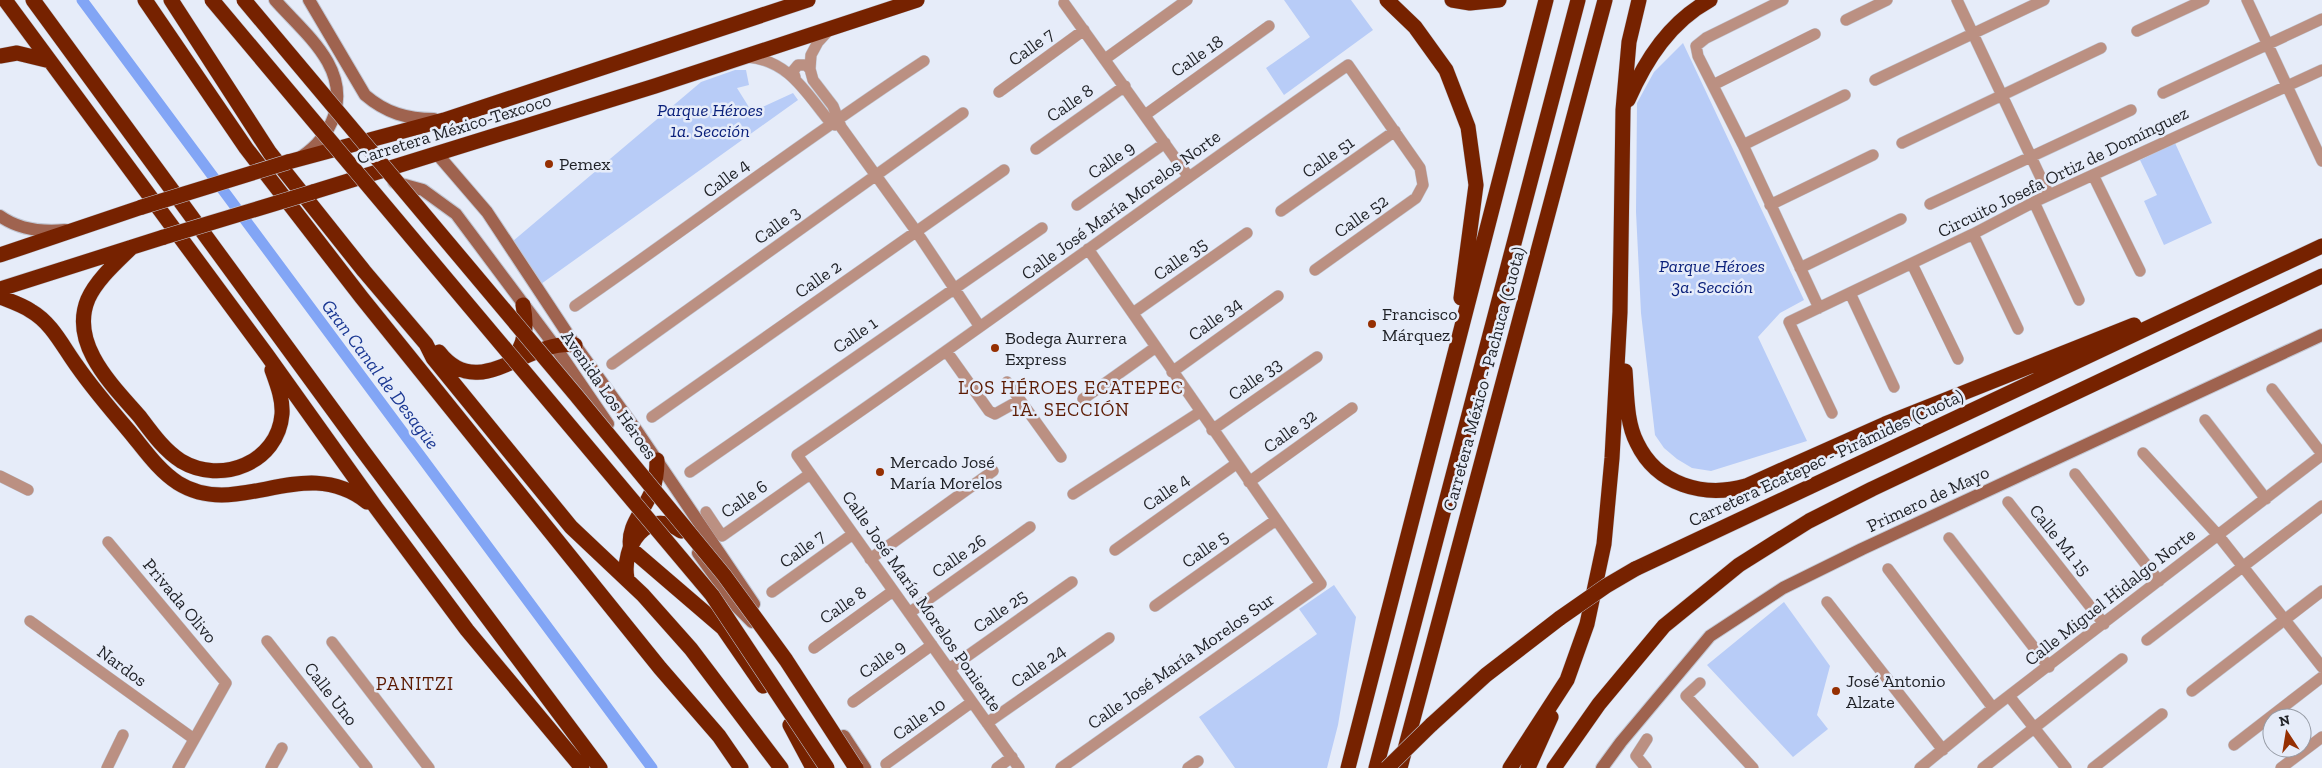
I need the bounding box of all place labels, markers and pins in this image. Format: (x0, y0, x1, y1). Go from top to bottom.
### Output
place label: Pemex (559, 153, 610, 175)
marker: Pemex (543, 158, 555, 170)
place label: Francisco Márquez (1382, 303, 1457, 346)
marker: Francisco Márquez (1366, 318, 1378, 330)
place label: Bodega Aurrera Express (1005, 327, 1127, 370)
marker: Bodega Aurrera Express (989, 342, 1001, 354)
place label: Mercado José María Morelos (890, 451, 1003, 494)
marker: Mercado José María Morelos (874, 466, 886, 478)
place label: José Antonio Alzate (1846, 670, 1945, 713)
marker: José Antonio Alzate (1830, 685, 1842, 697)

